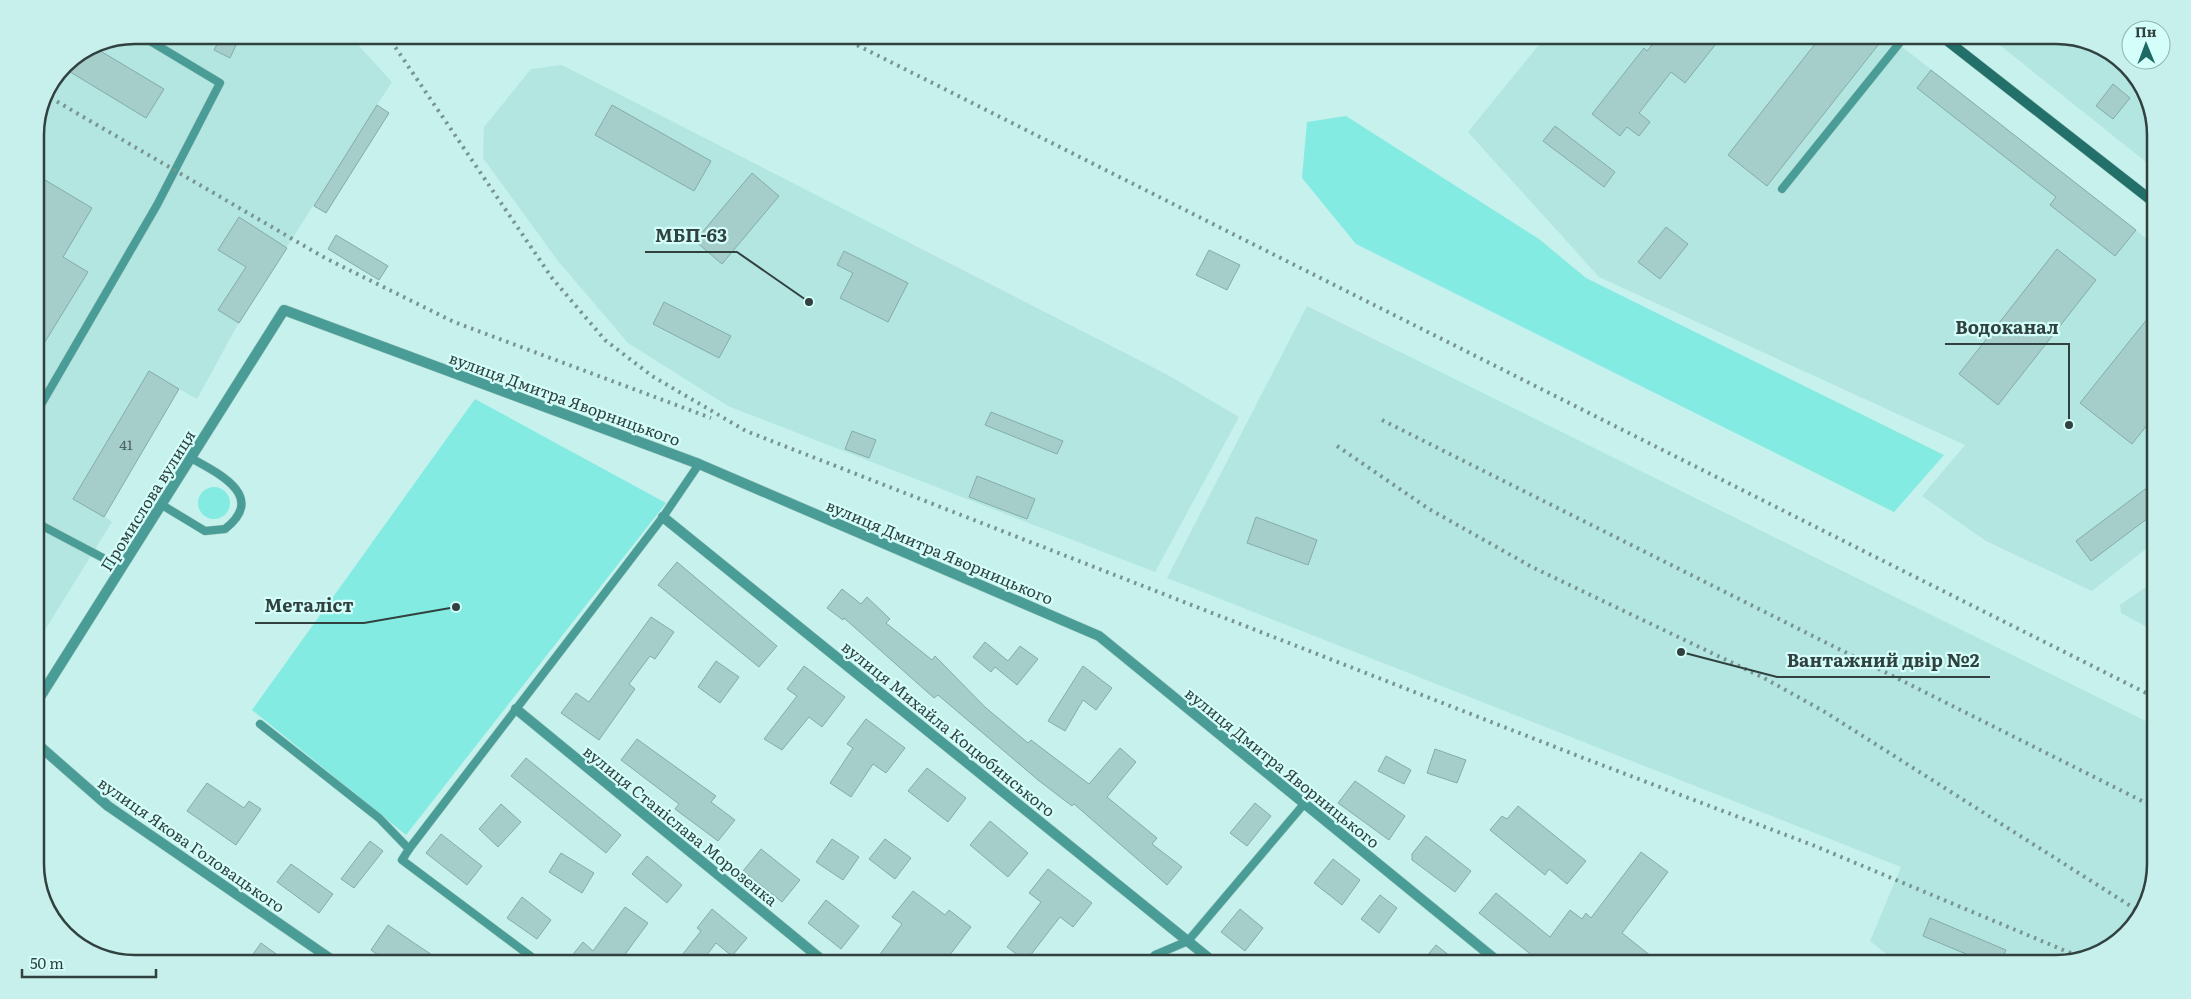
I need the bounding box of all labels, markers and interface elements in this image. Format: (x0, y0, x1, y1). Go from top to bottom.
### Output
north arrow (2121, 20, 2171, 70)
text: Пн (2135, 21, 2157, 41)
callout: МБП-63 (645, 219, 737, 252)
text: МБП-63 (655, 221, 727, 248)
callout: Водоканал (1945, 311, 2069, 344)
text: Водоканал (1955, 313, 2059, 340)
street label: вулиця Дмитра Яворницького (446, 345, 684, 451)
street label: Промислова вулиця (94, 425, 200, 575)
house number: 41 (119, 434, 133, 454)
street label: вулиця Дмитра Яворницького (823, 492, 1057, 610)
callout: Металіст (255, 590, 364, 623)
text: Металіст (264, 591, 354, 618)
street label: вулиця Михайла Коцюбинського (837, 634, 1061, 822)
callout: Вантажний двір №2 (1777, 644, 1990, 677)
text: Вантажний двір №2 (1787, 646, 1980, 673)
street label: вулиця Дмитра Яворницького (1180, 681, 1386, 853)
street label: вулиця Станіслава Морозенка (579, 739, 784, 911)
street label: вулиця Якова Головацького (94, 770, 290, 918)
scale bar (22, 946, 156, 978)
text: 50 m (30, 951, 64, 974)

